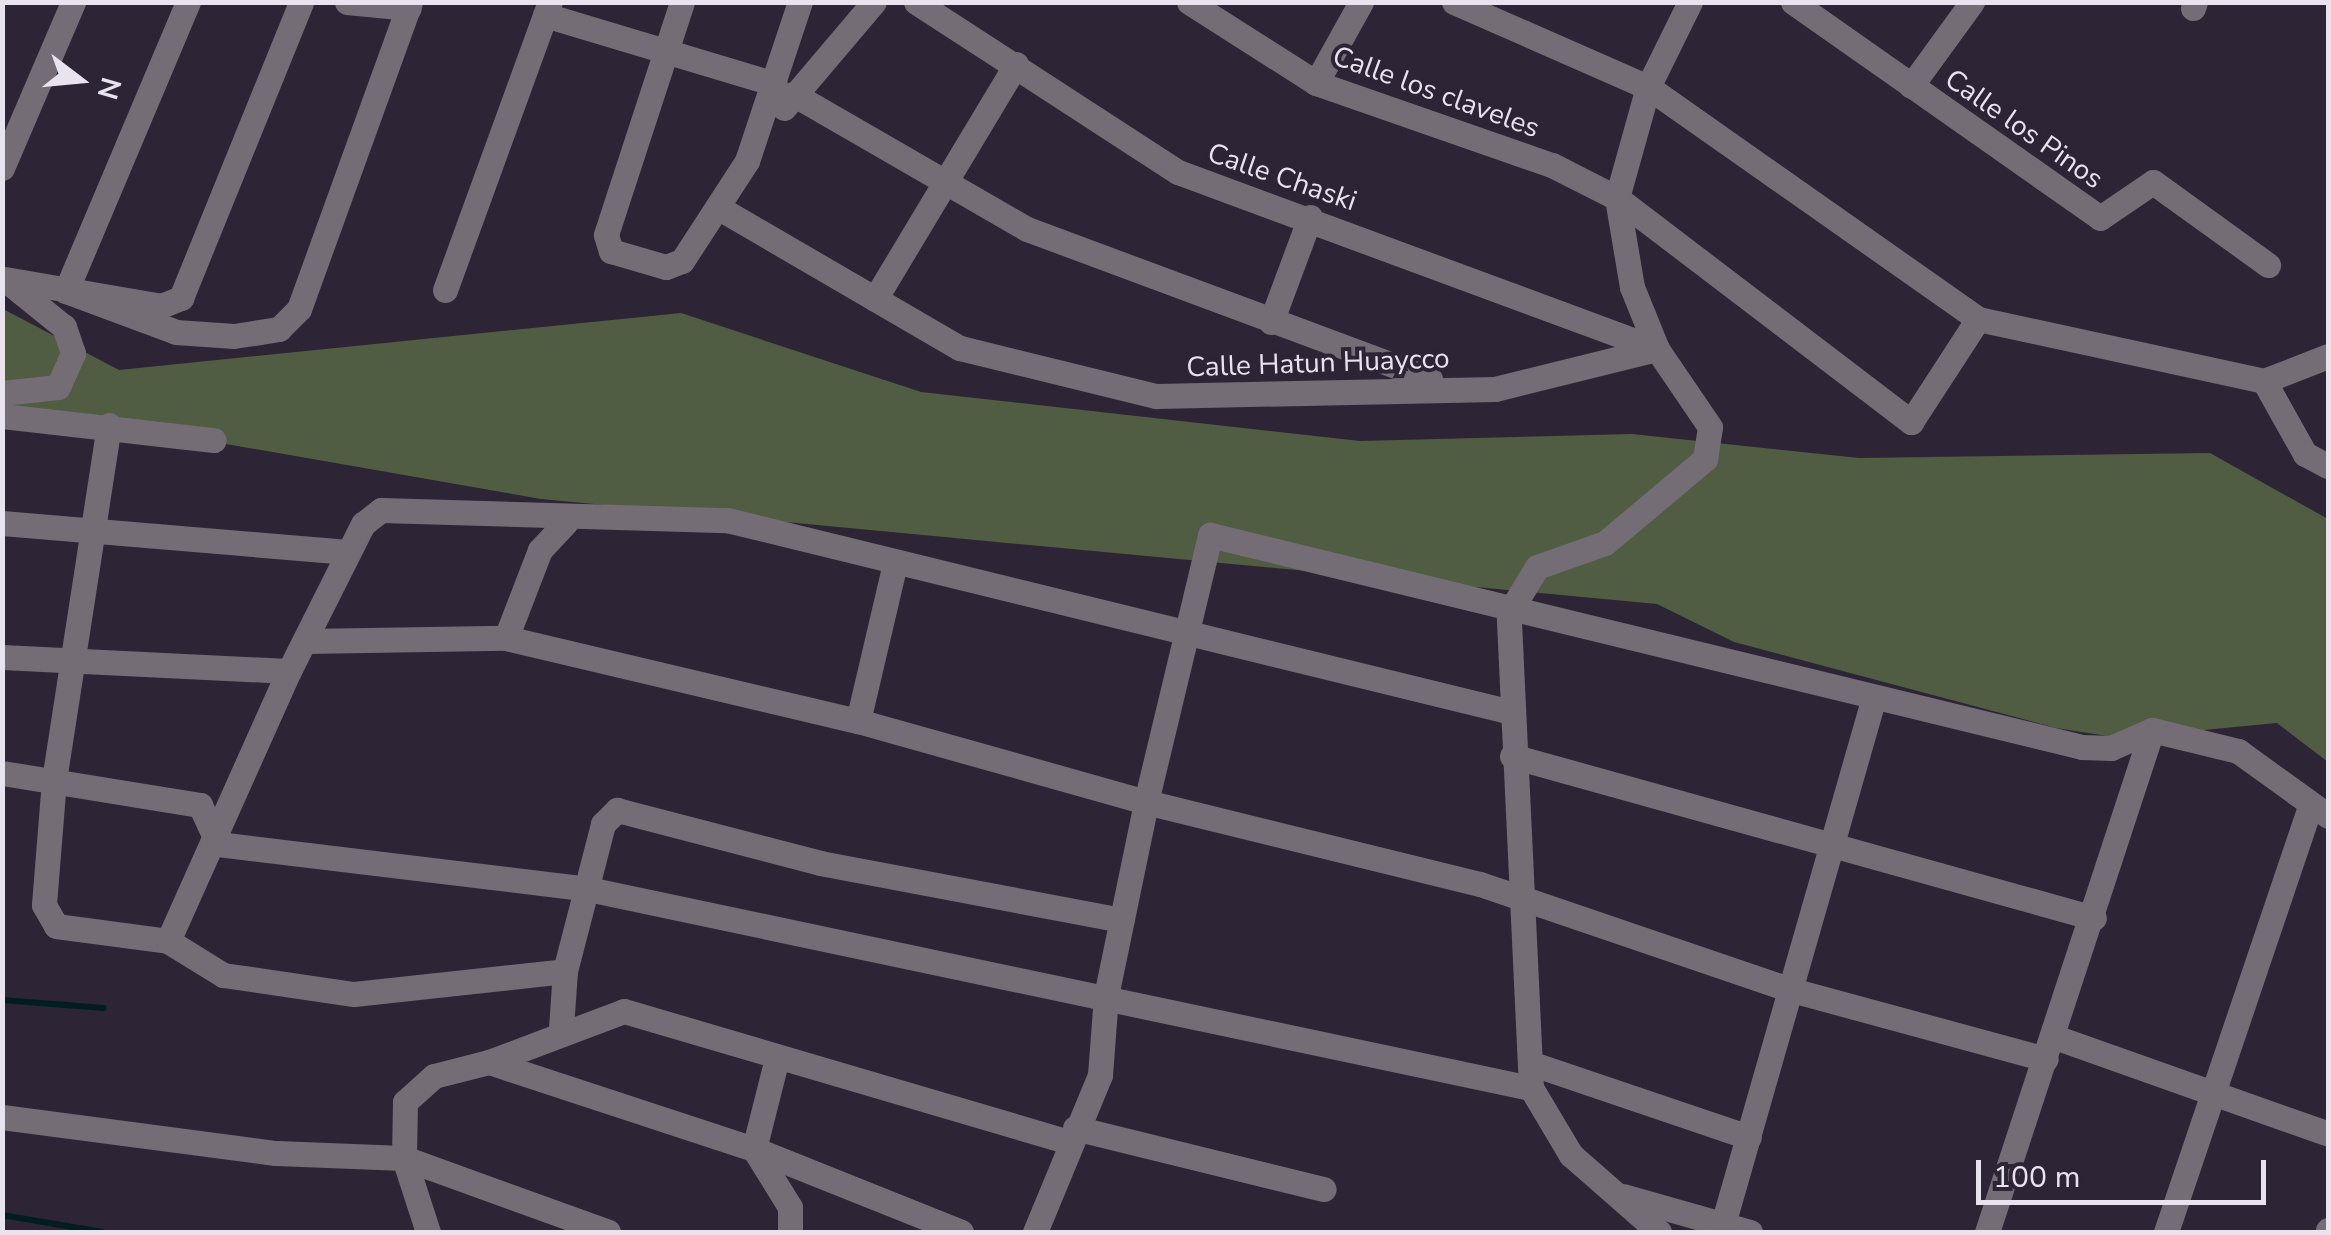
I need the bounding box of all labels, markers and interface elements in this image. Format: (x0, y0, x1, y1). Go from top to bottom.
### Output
north arrow (30, 30, 130, 130)
street label: Calle los claveles (1328, 39, 1544, 145)
street label: Calle los Pinos (1938, 62, 2110, 196)
text: N (88, 73, 130, 104)
street label: Calle Chaski (1203, 136, 1361, 218)
street label: Calle Hatun Huaycco (1186, 342, 1450, 384)
scale bar (1981, 1140, 2271, 1202)
text: 100 m (1993, 1157, 2080, 1198)

